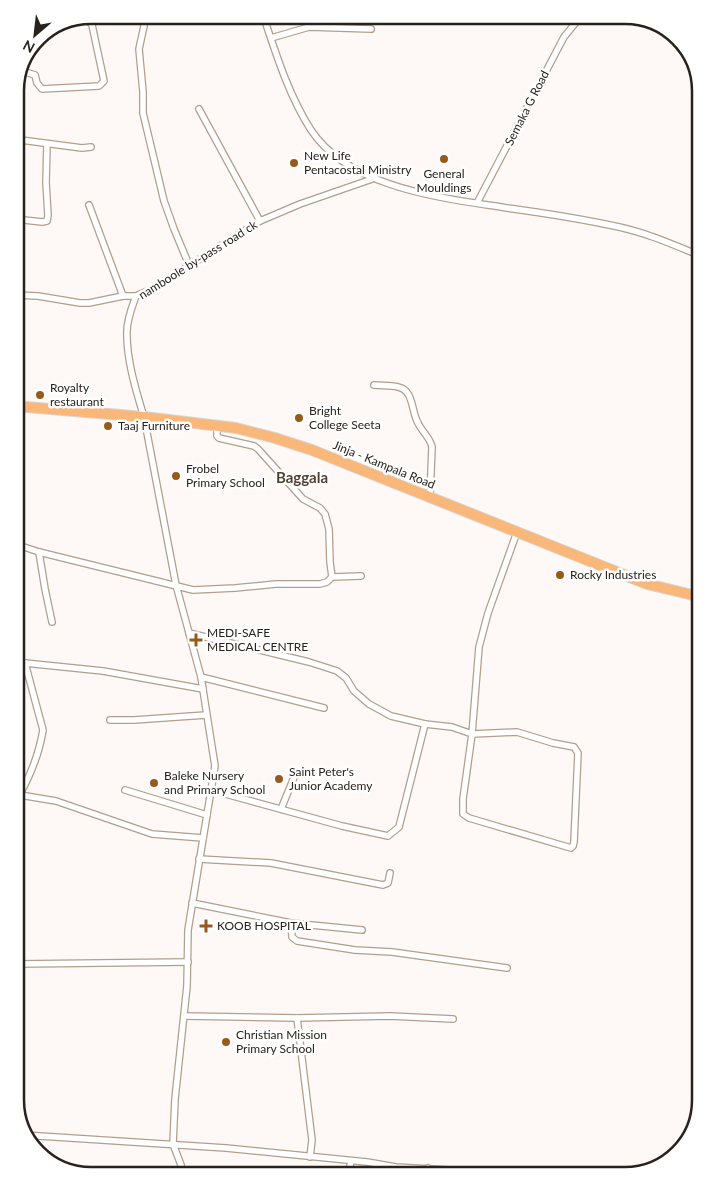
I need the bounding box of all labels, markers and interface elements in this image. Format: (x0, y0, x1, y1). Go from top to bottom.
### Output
north arrow (10, 10, 60, 60)
text: N (20, 37, 37, 57)
street label: Semaka G Road (501, 68, 552, 148)
place label: New Life Pentacostal Ministry (304, 148, 412, 177)
marker: General Mouldings (438, 153, 450, 165)
marker: New Life Pentacostal Ministry (288, 157, 300, 169)
place label: General Mouldings (416, 166, 472, 195)
street label: namboole by-pass road ck (136, 216, 261, 302)
place label: Royalty restaurant (50, 380, 104, 409)
marker: Royalty restaurant (34, 389, 46, 401)
place label: Bright College Seeta (309, 403, 381, 432)
marker: Bright College Seeta (293, 412, 305, 424)
place label: Taaj Furniture (118, 418, 190, 433)
marker: Taaj Furniture (102, 420, 114, 432)
street label: Jinja - Kampala Road (331, 437, 437, 492)
place label: Frobel Primary School (186, 461, 265, 490)
district label: Baggala (276, 468, 328, 486)
marker: Frobel Primary School (170, 470, 182, 482)
place label: Rocky Industries (570, 567, 656, 582)
marker: Rocky Industries (554, 569, 566, 581)
place label: MEDI-SAFE MEDICAL CENTRE (207, 625, 308, 654)
marker: MEDI-SAFE MEDICAL CENTRE (189, 633, 203, 647)
place label: Saint Peter's Junior Academy (289, 764, 373, 793)
place label: Baleke Nursery and Primary School (164, 768, 265, 797)
marker: Saint Peter's Junior Academy (273, 773, 285, 785)
marker: Baleke Nursery and Primary School (148, 777, 160, 789)
place label: KOOB HOSPITAL (217, 918, 311, 933)
marker: KOOB HOSPITAL (199, 919, 213, 933)
place label: Christian Mission Primary School (236, 1027, 327, 1056)
marker: Christian Mission Primary School (220, 1036, 232, 1048)

